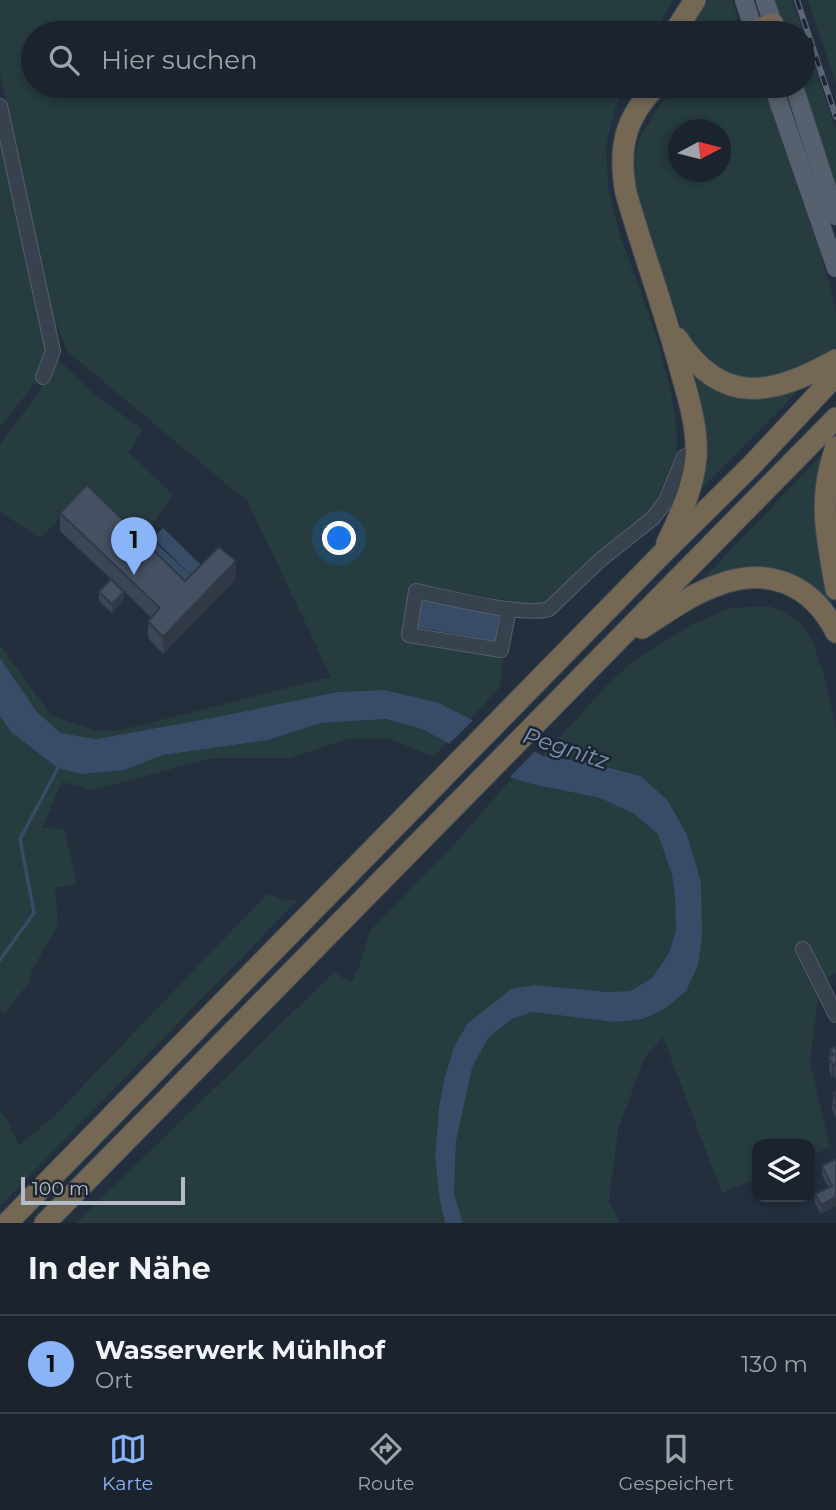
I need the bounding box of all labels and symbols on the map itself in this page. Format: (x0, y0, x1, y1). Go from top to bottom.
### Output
north arrow (668, 119, 731, 182)
pin: 1 (111, 517, 157, 575)
your location (322, 521, 356, 555)
water label: Pegnitz (519, 721, 613, 775)
scale bar (21, 1174, 186, 1206)

